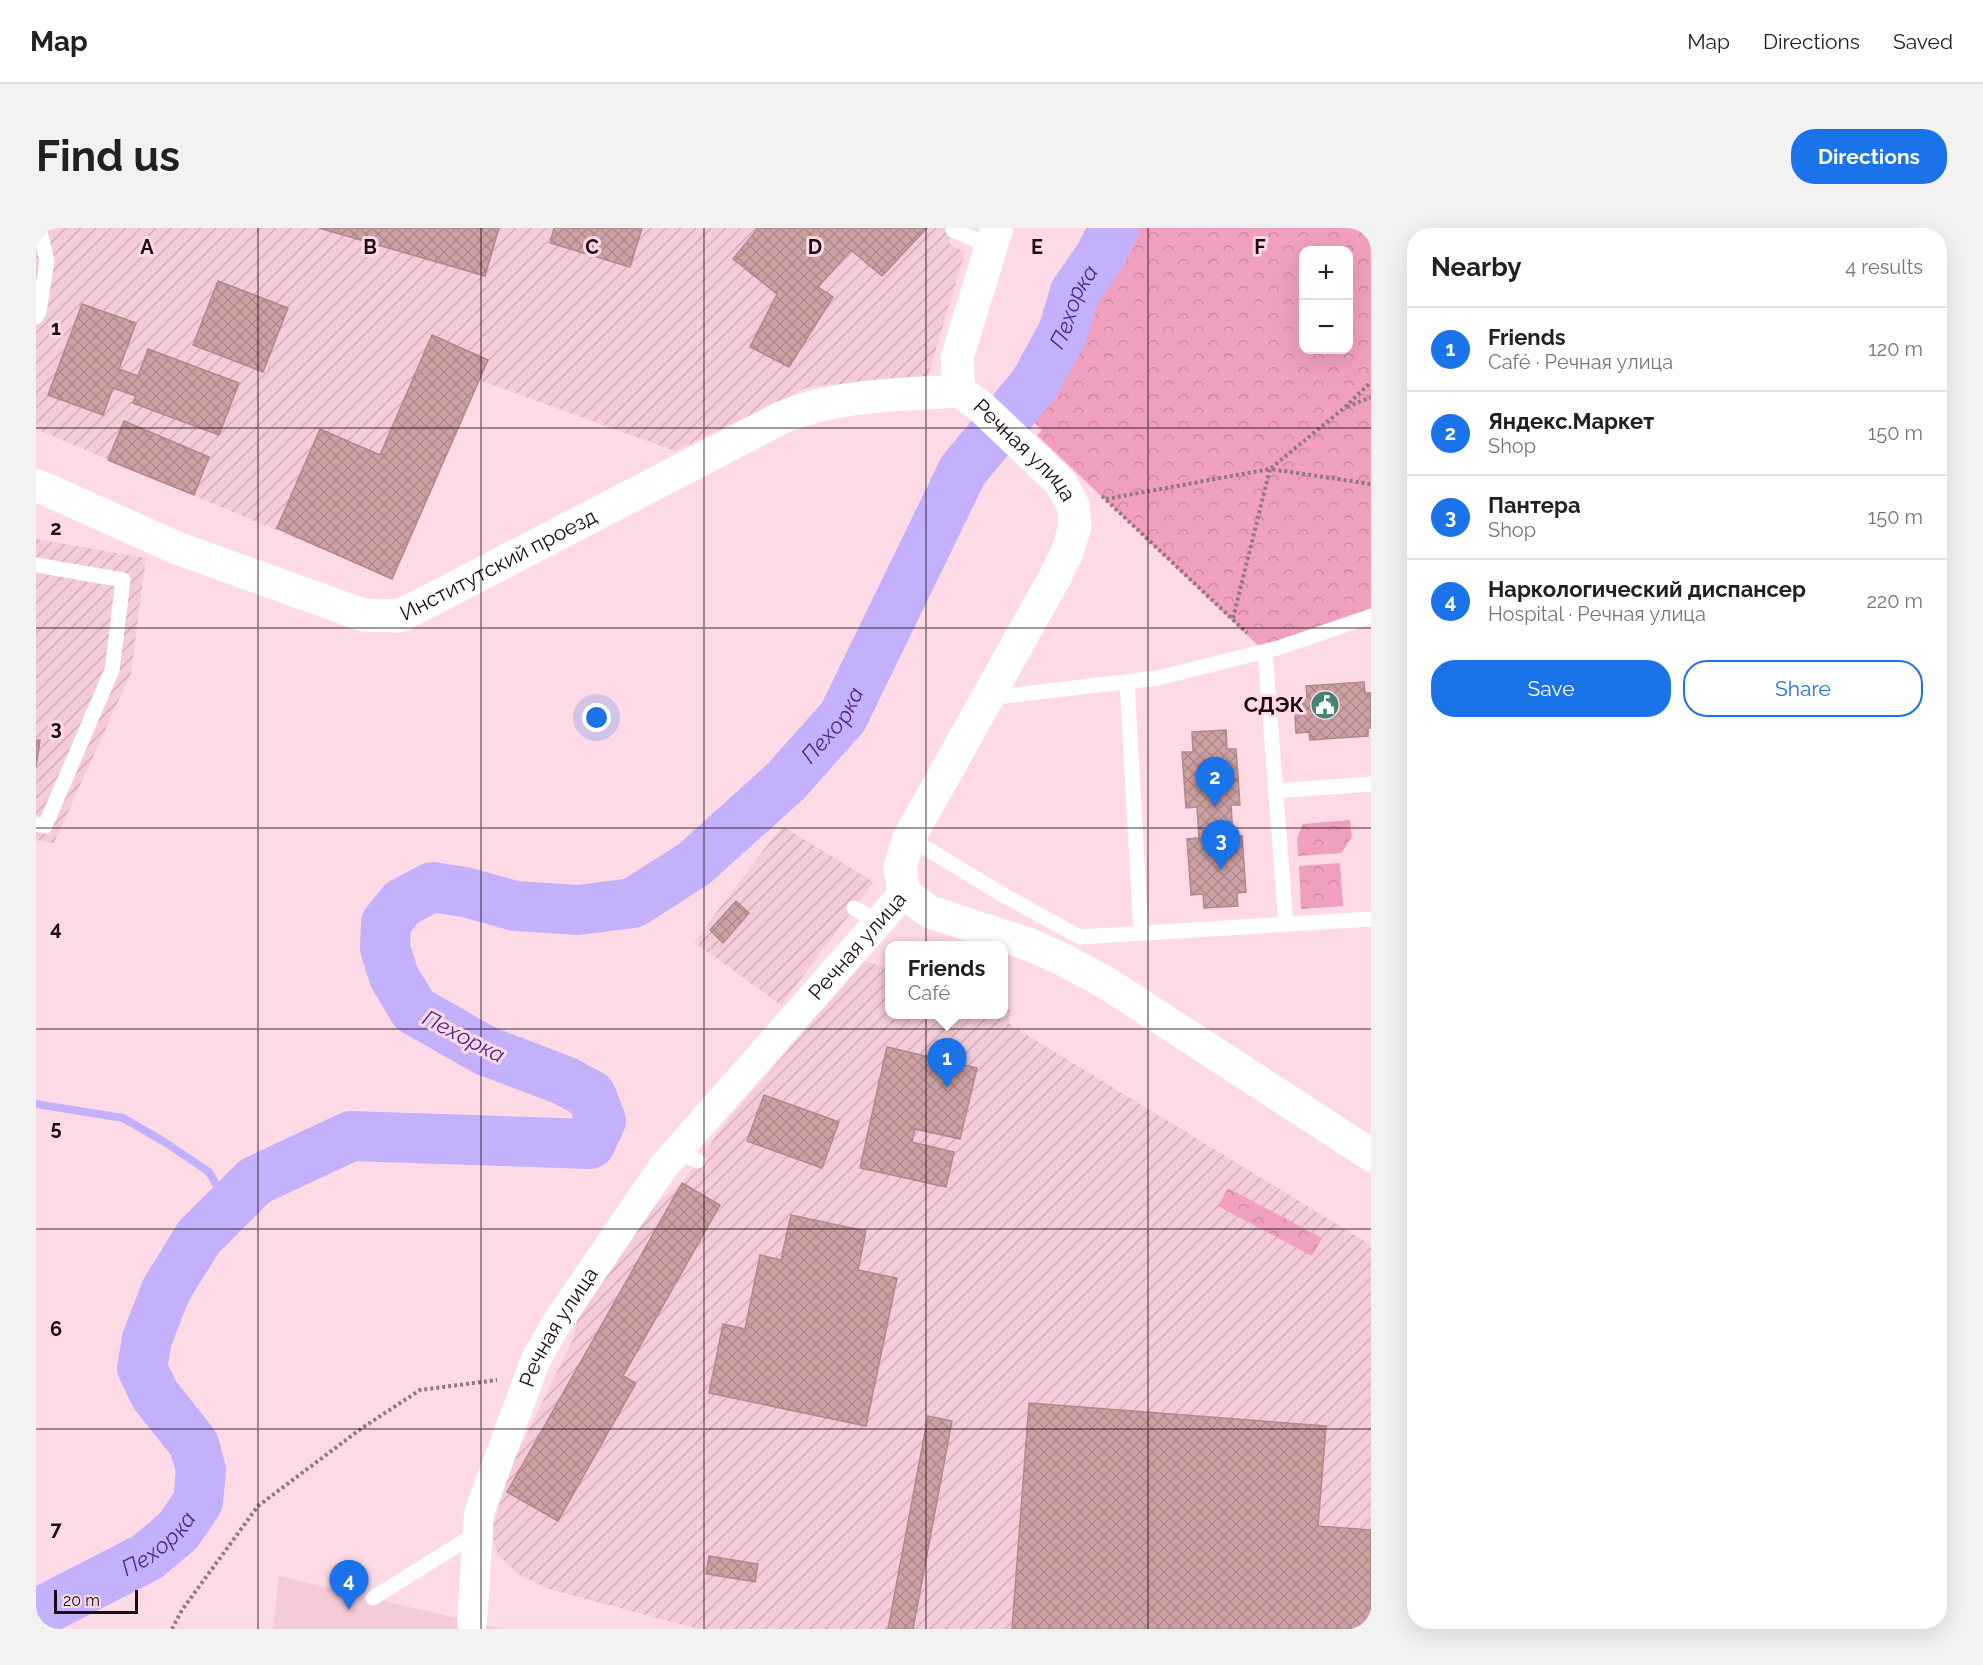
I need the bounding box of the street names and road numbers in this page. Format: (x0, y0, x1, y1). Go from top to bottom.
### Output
street label: Речная улица (969, 394, 1081, 506)
street label: Институтский проезд (396, 503, 601, 626)
street label: Речная улица (803, 887, 911, 1005)
street label: Речная улица (514, 1262, 603, 1390)

